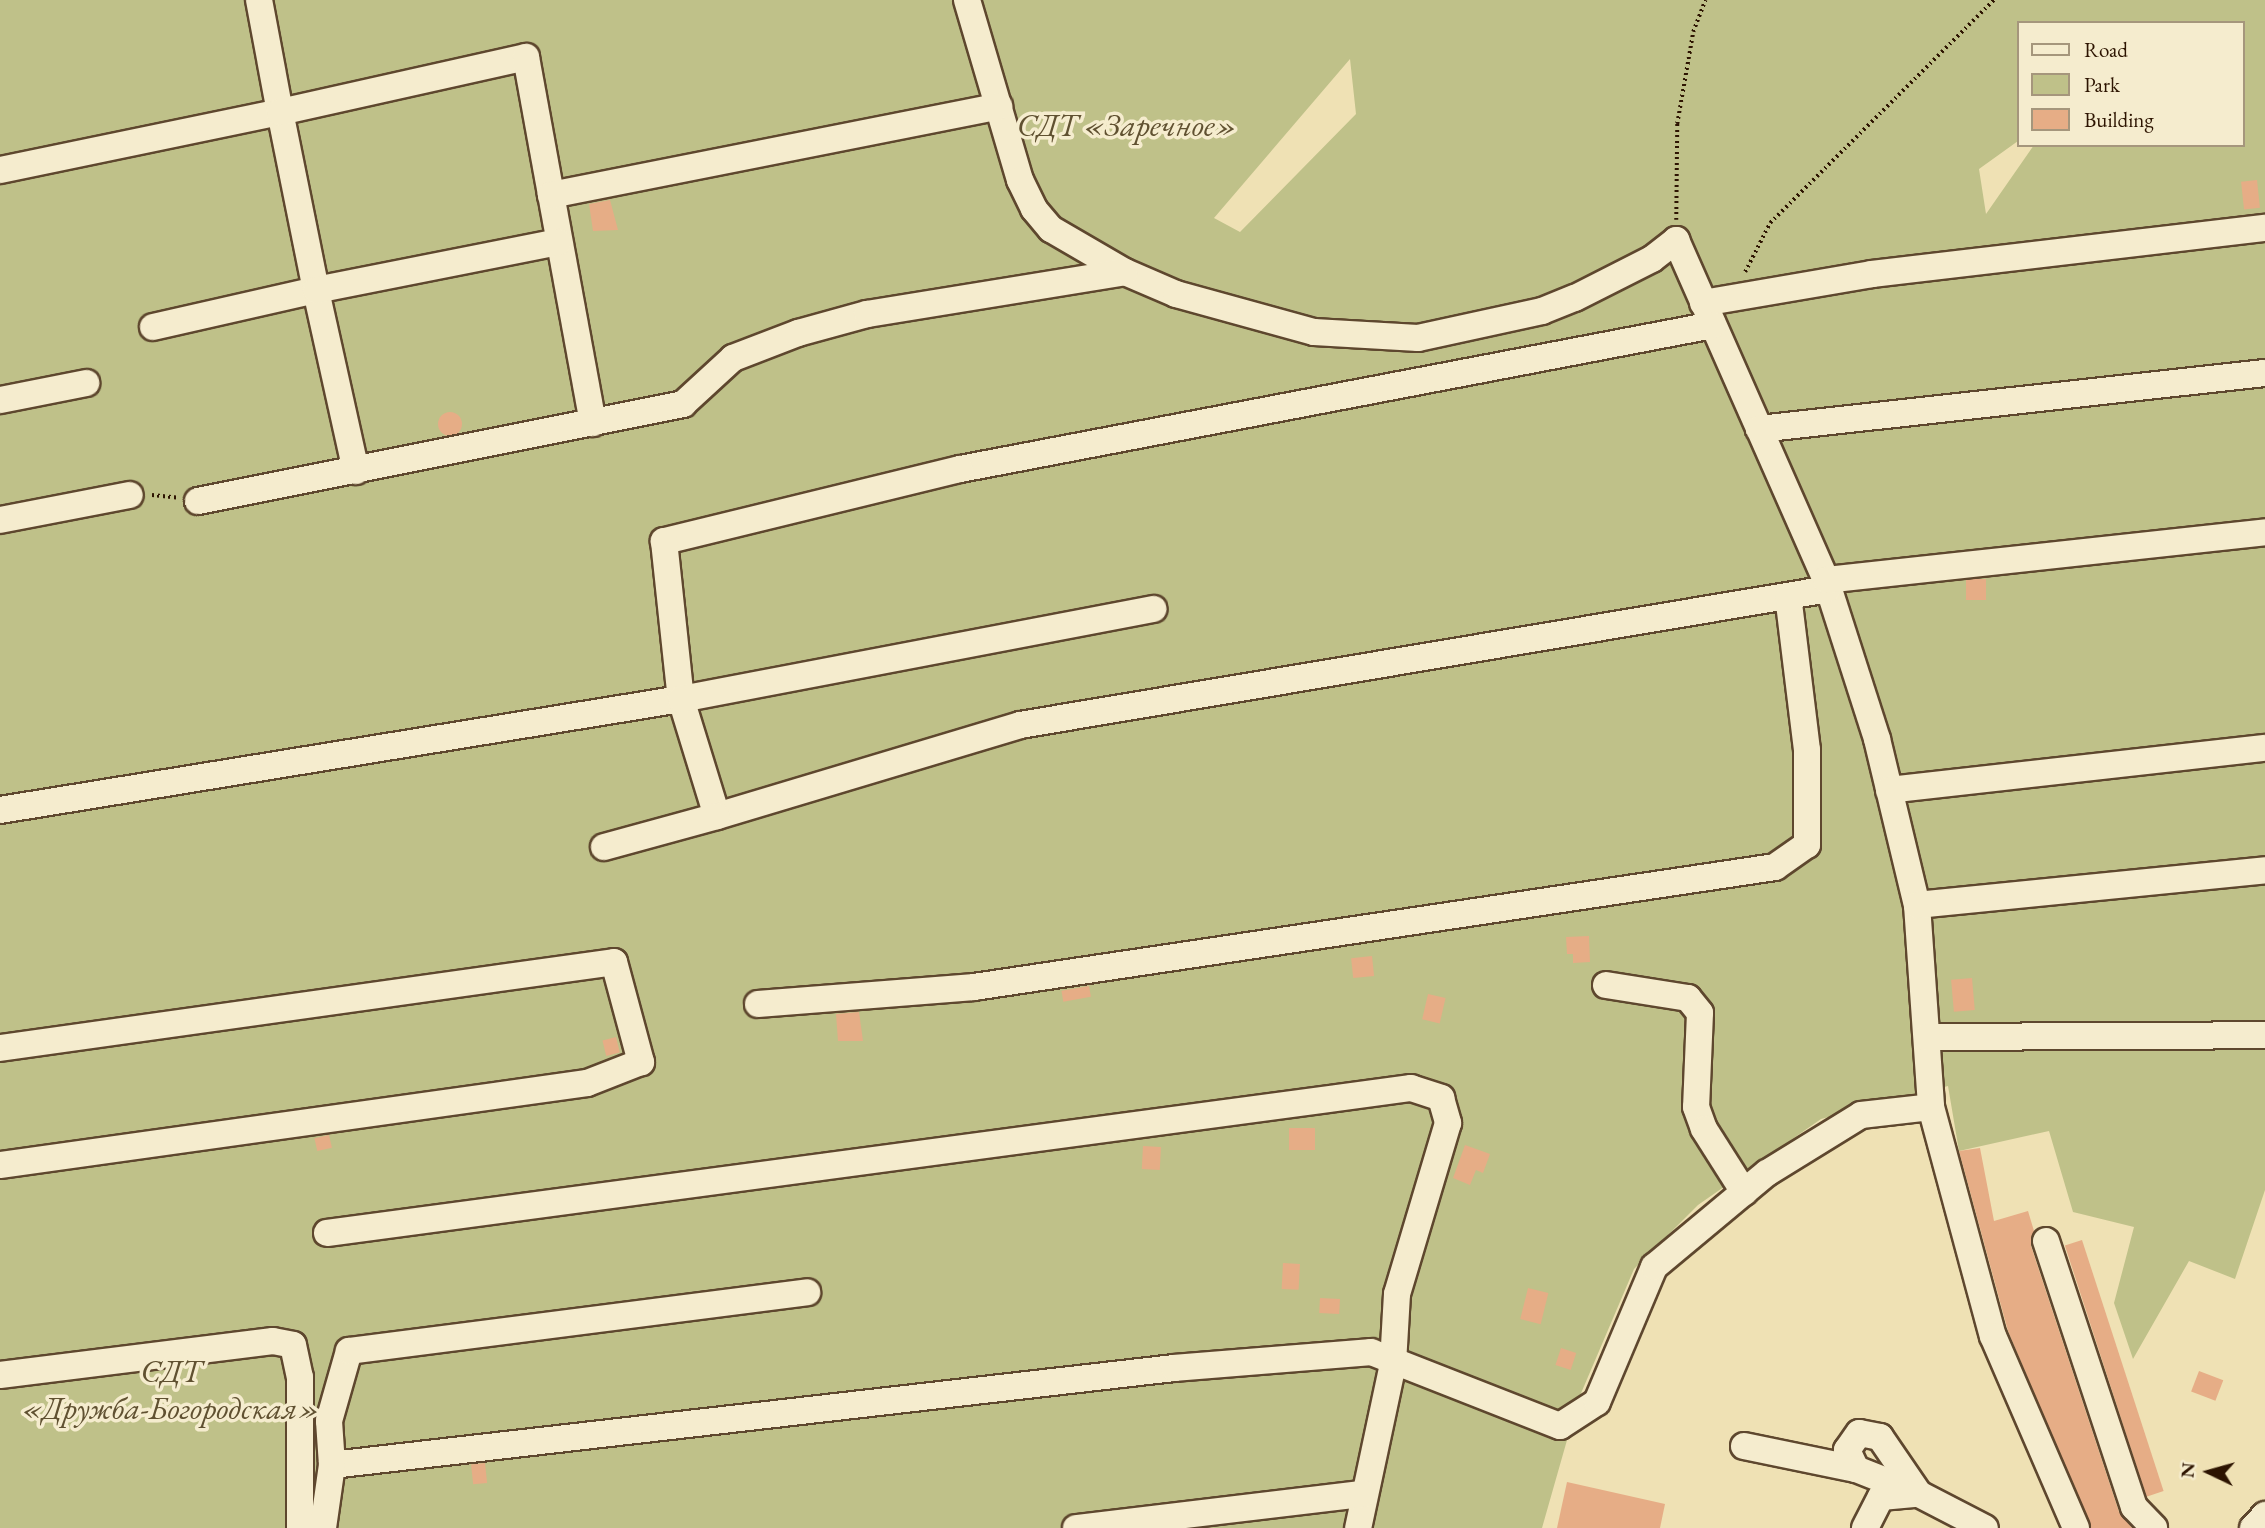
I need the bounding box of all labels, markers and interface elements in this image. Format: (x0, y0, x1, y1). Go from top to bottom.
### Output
legend (2016, 21, 2244, 147)
text: Road (2084, 36, 2128, 63)
text: Park (2084, 71, 2120, 98)
park label: СДТ «Заречное» (1017, 106, 1237, 144)
text: Building (2084, 106, 2154, 133)
park label: СДТ «Дружба-Богородская» (22, 1353, 320, 1428)
north arrow (2174, 1437, 2244, 1507)
text: N (2174, 1461, 2201, 1479)

